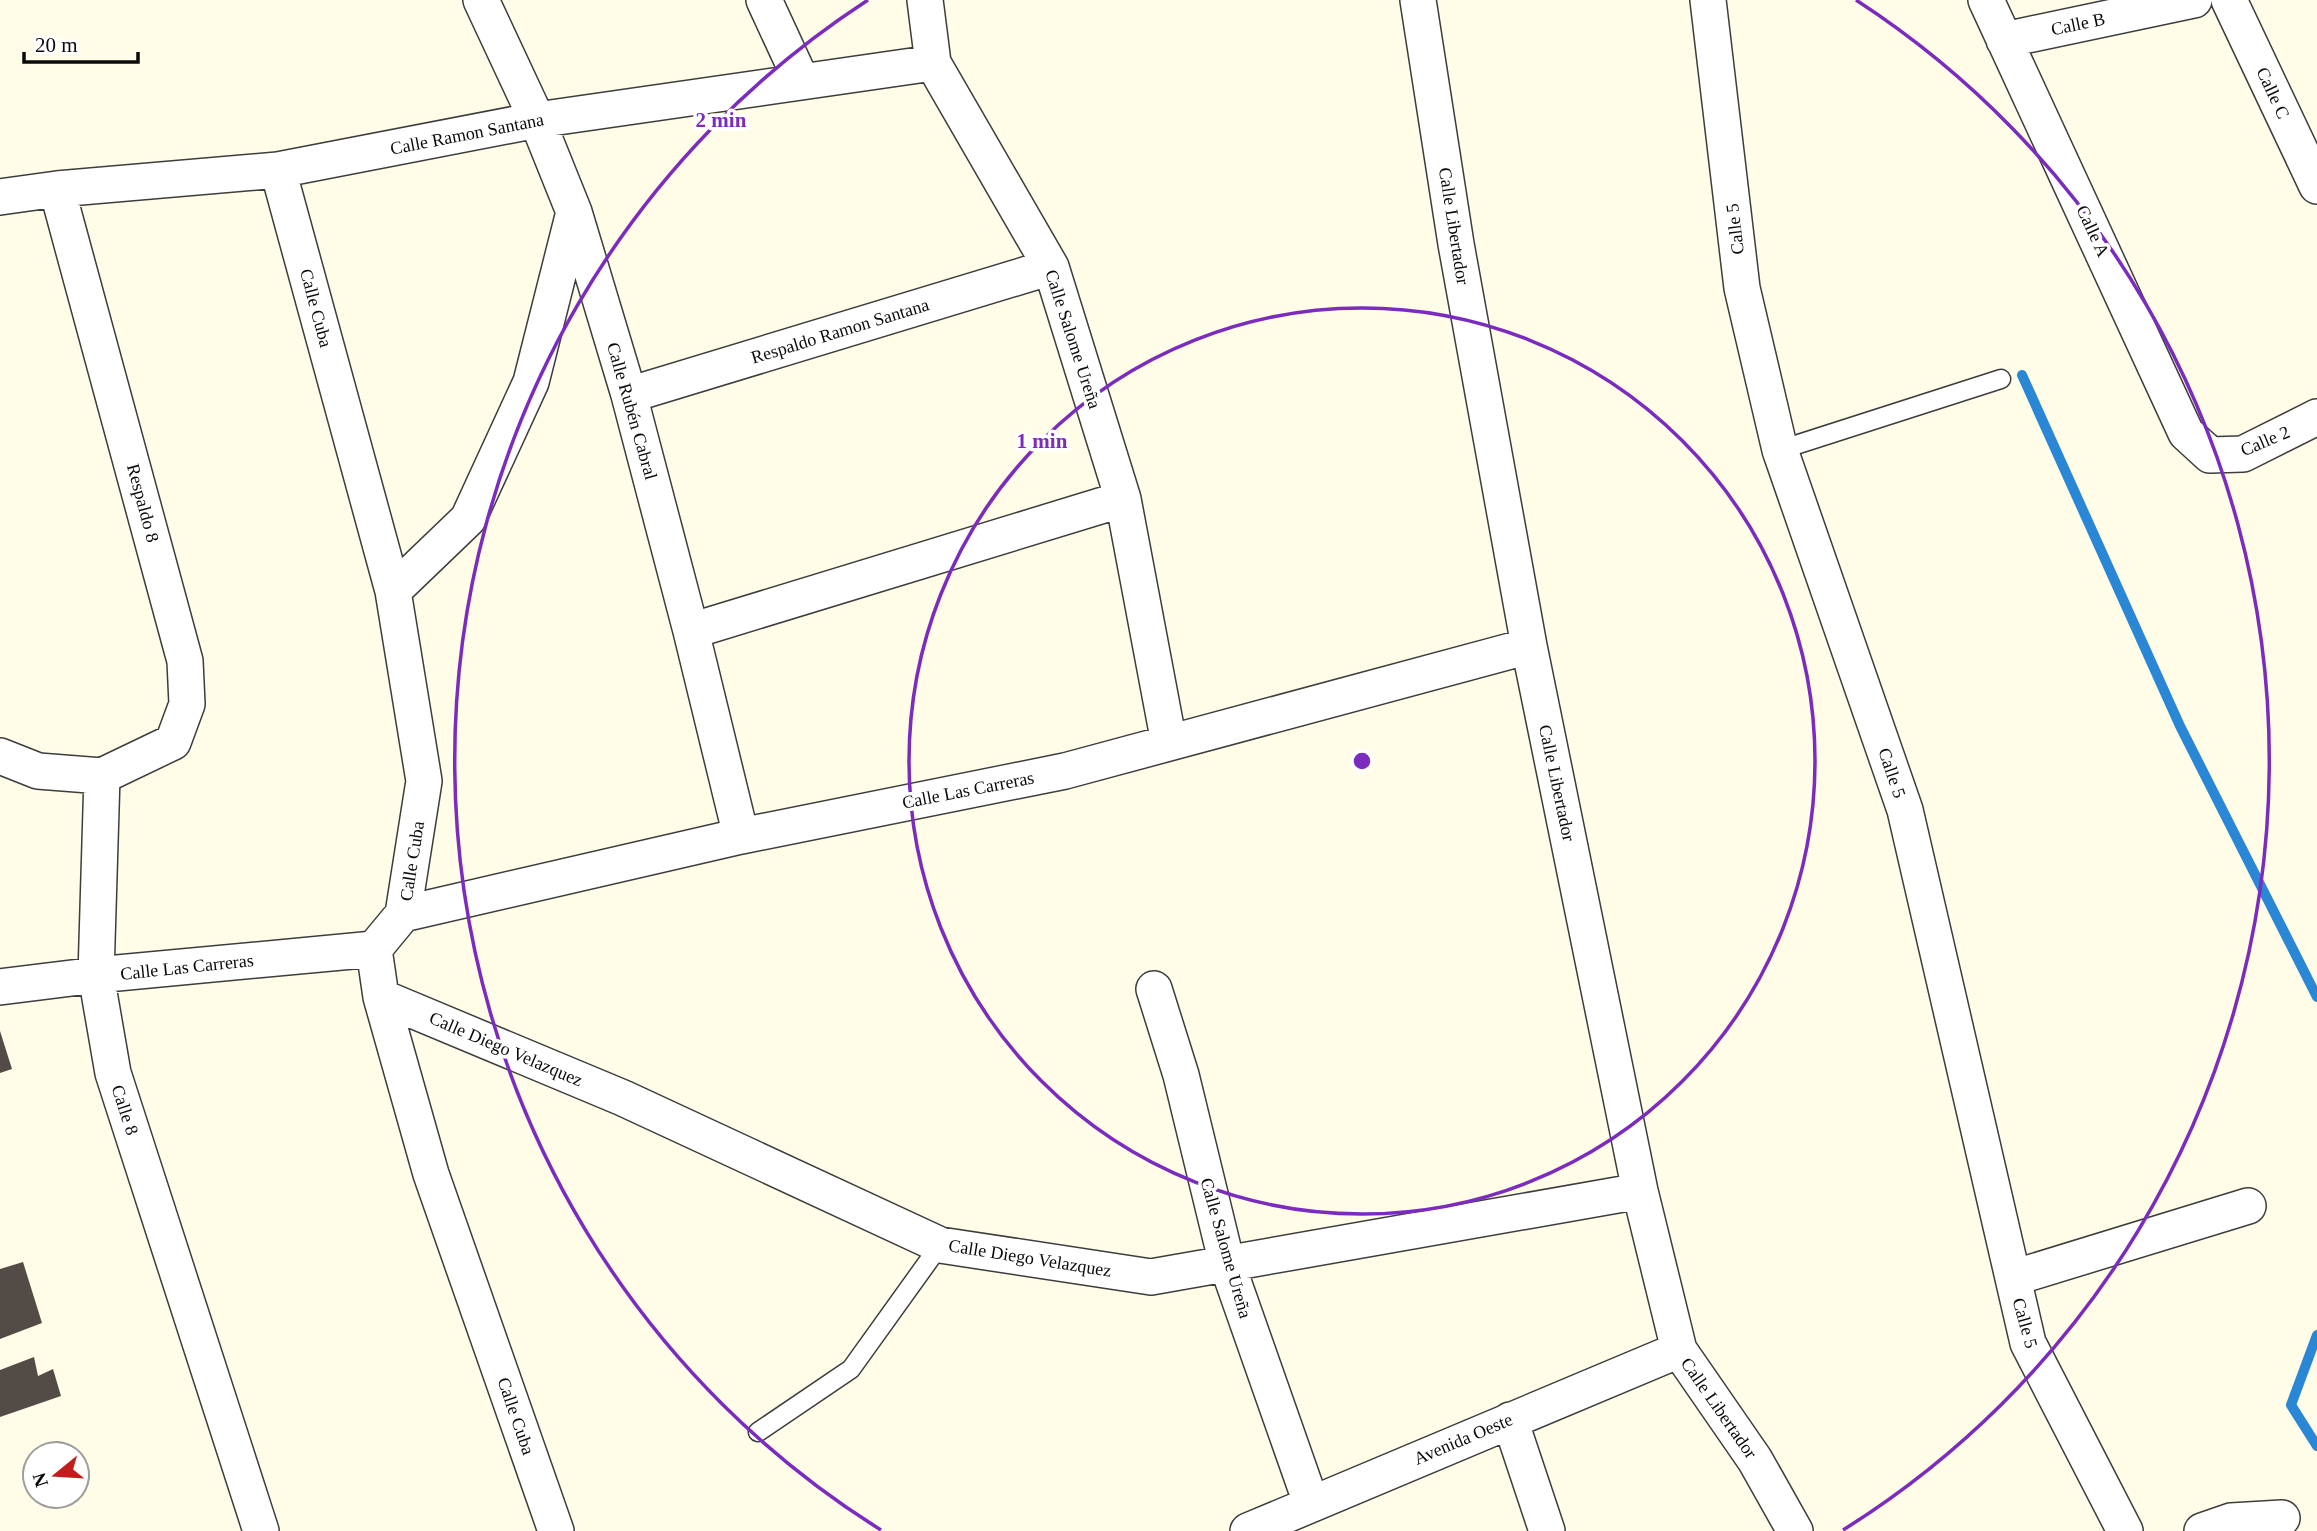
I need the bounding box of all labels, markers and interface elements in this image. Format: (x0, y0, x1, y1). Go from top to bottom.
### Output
street label: Calle B (2049, 9, 2107, 39)
scale bar (24, 21, 138, 65)
text: 20 m (35, 33, 78, 57)
street label: Calle C (2252, 64, 2294, 122)
text: 2 min (696, 108, 747, 132)
street label: Calle Ramon Santana (389, 109, 545, 159)
street label: Calle Libertador (1435, 166, 1473, 286)
street label: Calle 5 (1722, 202, 1748, 256)
street label: Calle A (2072, 202, 2114, 260)
street label: Calle Cuba (296, 267, 336, 349)
street label: Calle Salome Ureña (1041, 267, 1105, 411)
street label: Respaldo Ramon Santana (749, 294, 931, 368)
street label: Calle Rubén Cabral (603, 340, 661, 482)
street label: Calle 2 (2237, 422, 2293, 460)
text: 1 min (1017, 429, 1068, 453)
street label: Respaldo 8 (123, 462, 163, 544)
street label: Calle Libertador (1535, 723, 1579, 843)
street label: Calle 5 (1874, 745, 1910, 801)
centre of rings (1350, 749, 1374, 773)
street label: Calle Las Carreras (900, 767, 1036, 813)
street label: Calle Cuba (396, 820, 428, 902)
street label: Calle Las Carreras (119, 950, 255, 984)
street label: Calle Diego Velazquez (426, 1008, 586, 1090)
street label: Calle 8 (108, 1082, 142, 1138)
street label: Calle Salome Ureña (1196, 1176, 1256, 1320)
street label: Calle Diego Velazquez (947, 1235, 1113, 1281)
street label: Calle 5 (2008, 1295, 2042, 1351)
street label: Calle Libertador (1677, 1354, 1761, 1462)
street label: Calle Cuba (493, 1375, 539, 1457)
street label: Avenida Oeste (1411, 1409, 1515, 1469)
north arrow (21, 1440, 91, 1510)
text: N (28, 1470, 52, 1490)

